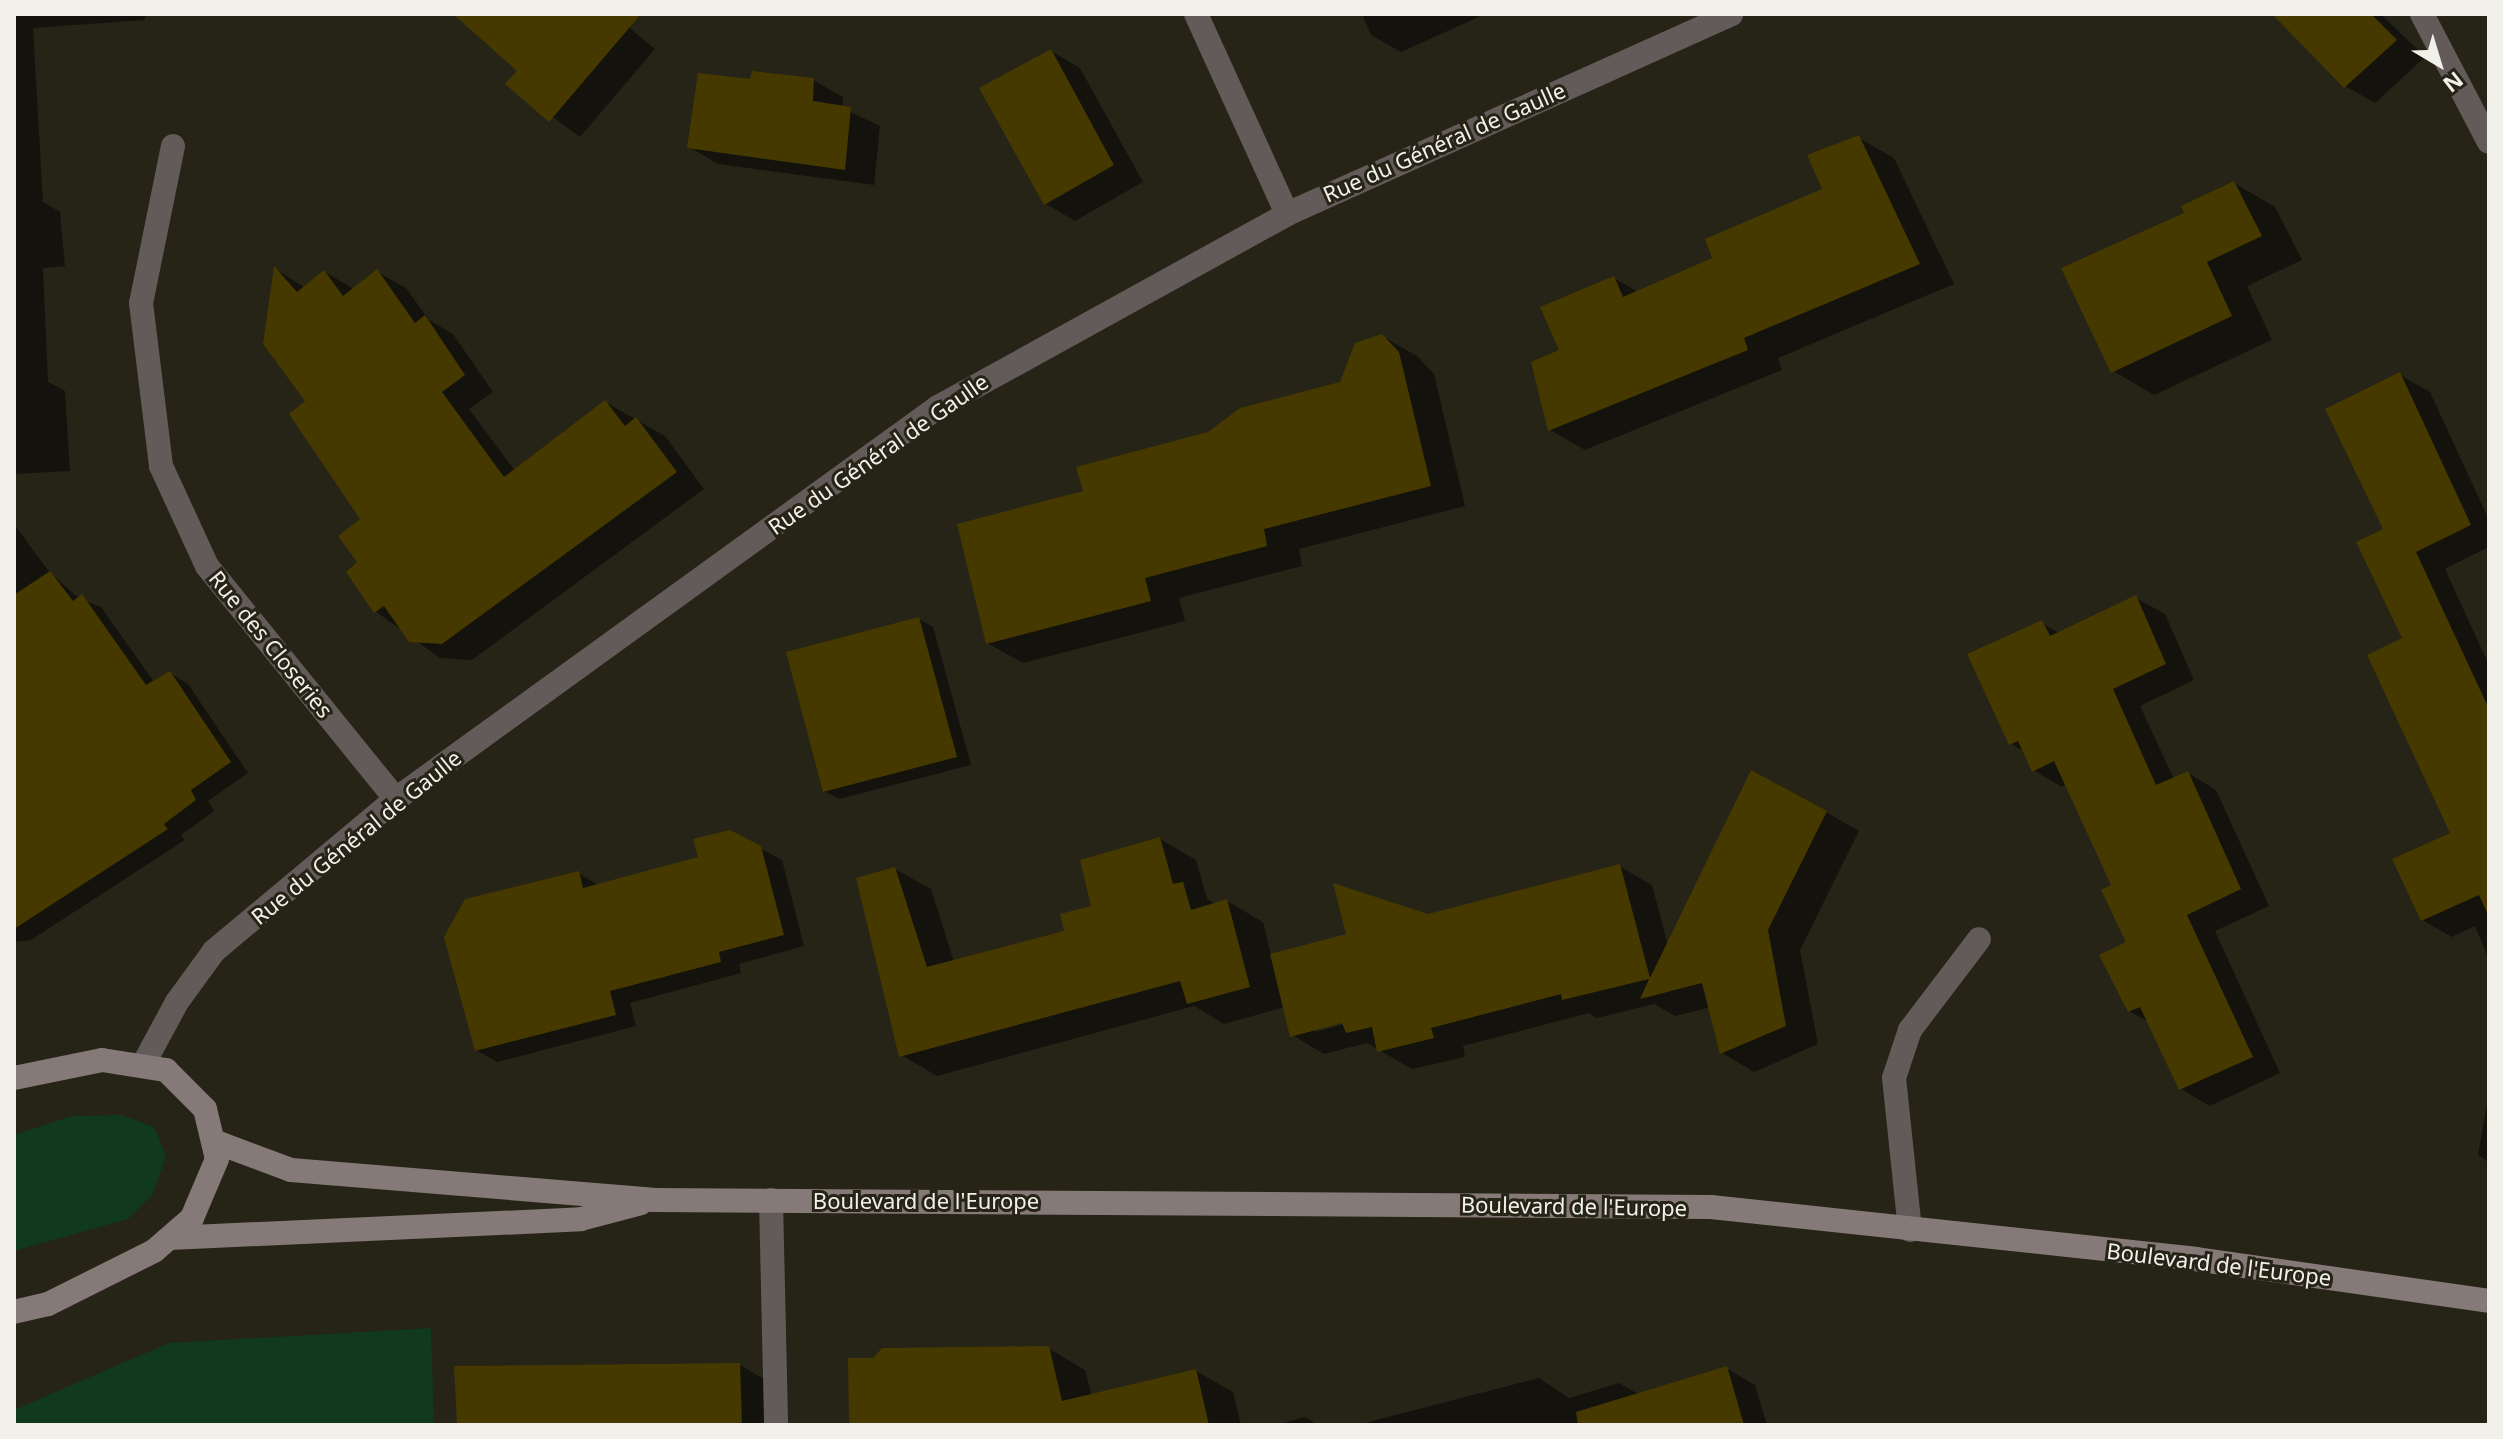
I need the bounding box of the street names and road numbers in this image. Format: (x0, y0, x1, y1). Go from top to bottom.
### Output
street label: Rue du Général de Gaulle (1319, 77, 1569, 207)
street label: Rue du Général de Gaulle (763, 368, 993, 540)
street label: Rue des Closeries (204, 565, 338, 723)
street label: Rue du Général de Gaulle (246, 744, 466, 930)
street label: Boulevard de l'Europe (813, 1188, 1039, 1214)
street label: Boulevard de l'Europe (1461, 1191, 1687, 1221)
street label: Boulevard de l'Europe (2105, 1237, 2333, 1291)

